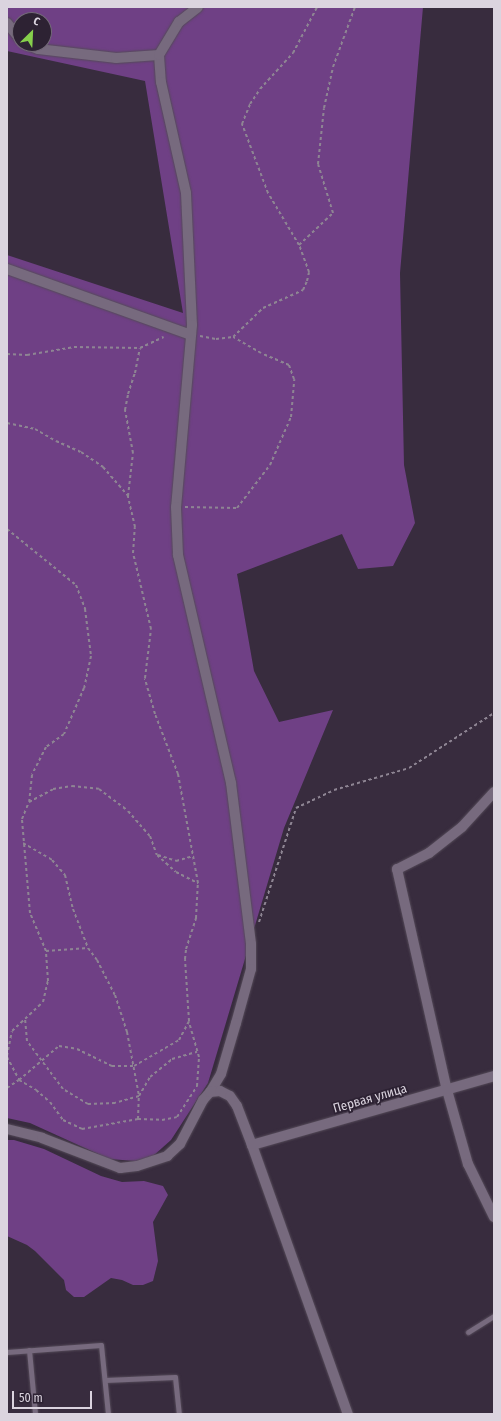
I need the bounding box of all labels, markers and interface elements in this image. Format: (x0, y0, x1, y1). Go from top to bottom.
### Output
north arrow (12, 12, 52, 52)
text: С (31, 14, 42, 29)
street label: Первая улица (331, 1081, 409, 1117)
scale bar (14, 1383, 94, 1409)
text: 50 m (19, 1391, 43, 1405)

